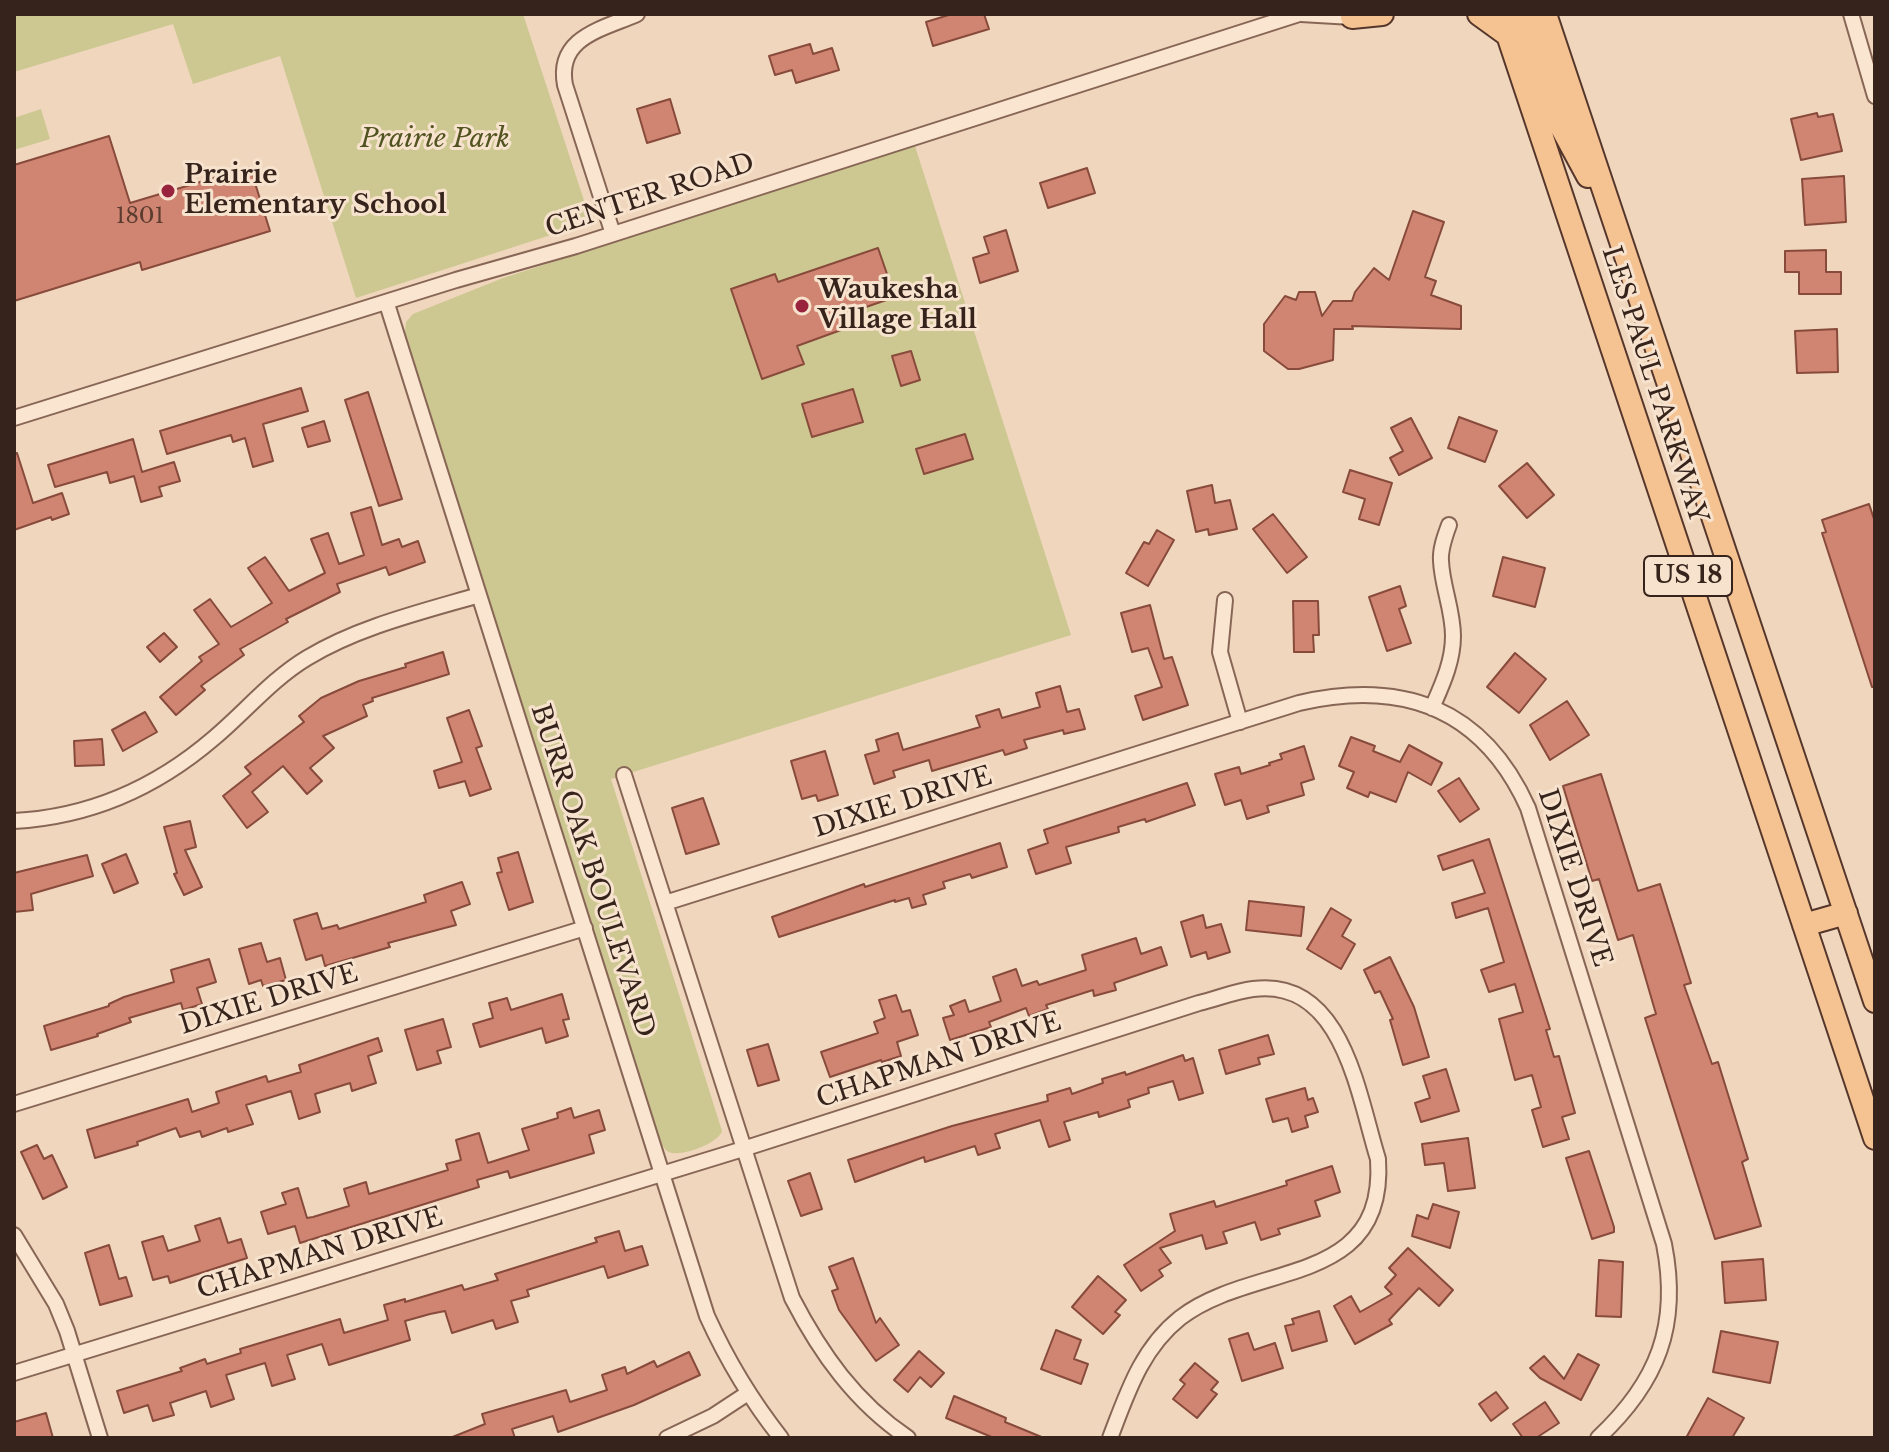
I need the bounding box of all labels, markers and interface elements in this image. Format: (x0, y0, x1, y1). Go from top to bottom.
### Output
park label: Prairie Park (360, 124, 510, 156)
street label: CENTER ROAD (542, 148, 758, 244)
place label: Prairie Elementary School (184, 160, 447, 222)
marker: Prairie Elementary School (159, 182, 177, 200)
house number: 1801 (116, 204, 164, 230)
street label: LES PAUL PARKWAY (1594, 243, 1714, 527)
place label: Waukesha Village Hall (818, 275, 977, 336)
marker: Waukesha Village Hall (793, 297, 811, 315)
road number: US 18 (1644, 556, 1732, 596)
street label: BURR OAK BOULEVARD (523, 701, 661, 1041)
street label: DIXIE DRIVE (810, 761, 996, 845)
street label: DIXIE DRIVE (1531, 785, 1617, 971)
street label: DIXIE DRIVE (176, 958, 362, 1042)
street label: CHAPMAN DRIVE (813, 1007, 1065, 1115)
street label: CHAPMAN DRIVE (193, 1202, 447, 1306)

